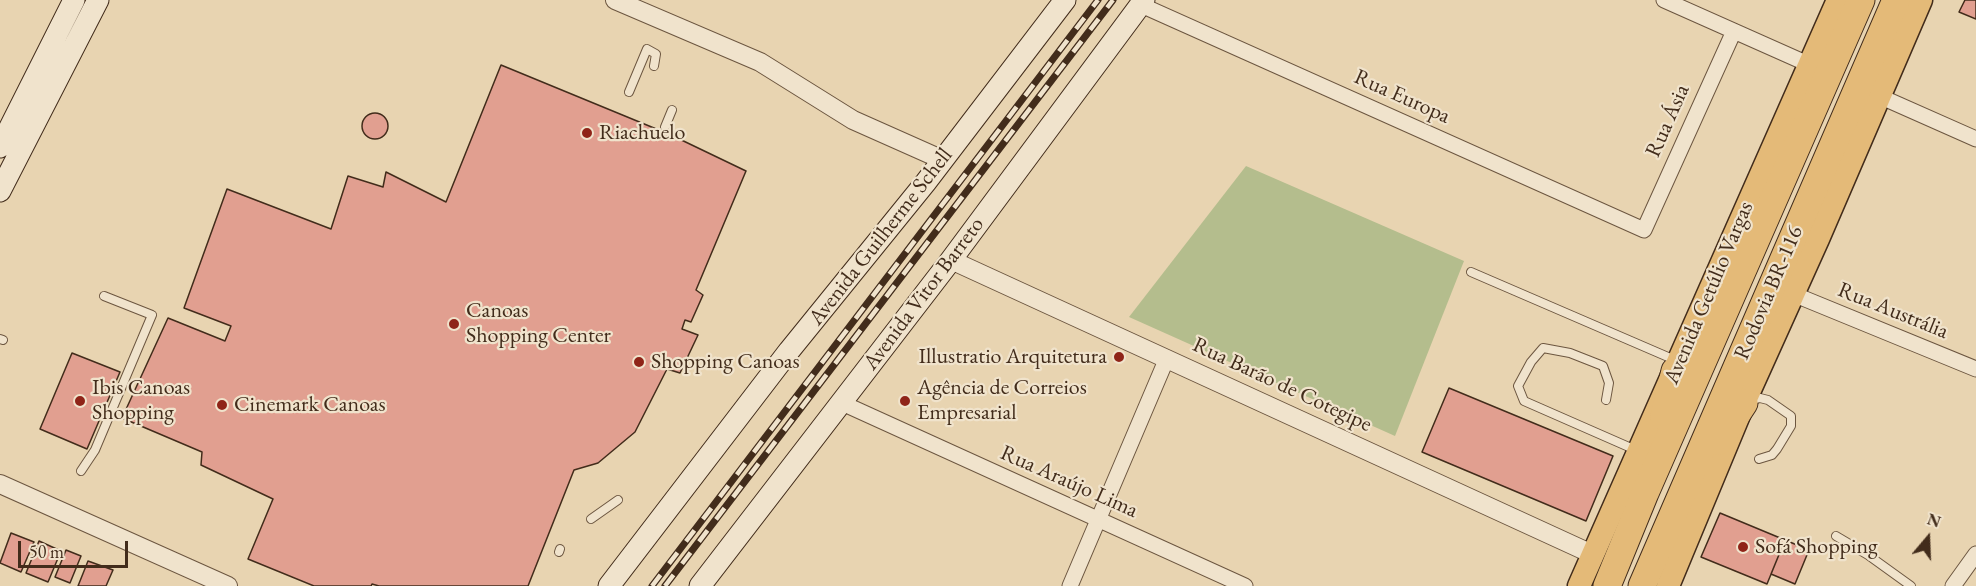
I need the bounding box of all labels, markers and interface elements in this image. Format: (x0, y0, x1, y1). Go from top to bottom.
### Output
street label: Rua Europa (1350, 64, 1454, 130)
street label: Rua Ásia (1640, 80, 1696, 162)
place label: Riachuelo (599, 120, 685, 146)
marker: Riachuelo (580, 126, 594, 140)
street label: Avenida Guilherme Schell (803, 143, 959, 331)
street label: Avenida Getúlio Vargas (1659, 198, 1759, 388)
street label: Avenida Vitor Barreto (858, 212, 990, 376)
street label: Rodovia BR-116 (1729, 222, 1809, 364)
street label: Rua Austrália (1834, 277, 1952, 345)
place label: Canoas Shopping Center (466, 298, 611, 350)
marker: Canoas Shopping Center (447, 317, 461, 331)
street label: Rua Barão de Cotegipe (1188, 332, 1376, 438)
place label: Illustratio Arquitetura (918, 344, 1107, 370)
place label: Shopping Canoas (651, 349, 800, 375)
marker: Illustratio Arquitetura (1112, 350, 1126, 364)
marker: Shopping Canoas (632, 355, 646, 369)
place label: Ibis Canoas Shopping (92, 375, 190, 427)
place label: Agência de Correios Empresarial (917, 375, 1087, 427)
place label: Cinemark Canoas (234, 392, 386, 418)
marker: Ibis Canoas Shopping (73, 394, 87, 408)
marker: Agência de Correios Empresarial (898, 394, 912, 408)
marker: Cinemark Canoas (215, 398, 229, 412)
street label: Rua Araújo Lima (996, 440, 1142, 524)
north arrow (1898, 508, 1958, 568)
text: N (1924, 508, 1944, 533)
scale bar (21, 529, 130, 567)
place label: Sofá Shopping (1755, 534, 1878, 560)
text: 50 m (29, 540, 64, 563)
marker: Sofá Shopping (1736, 540, 1750, 554)

